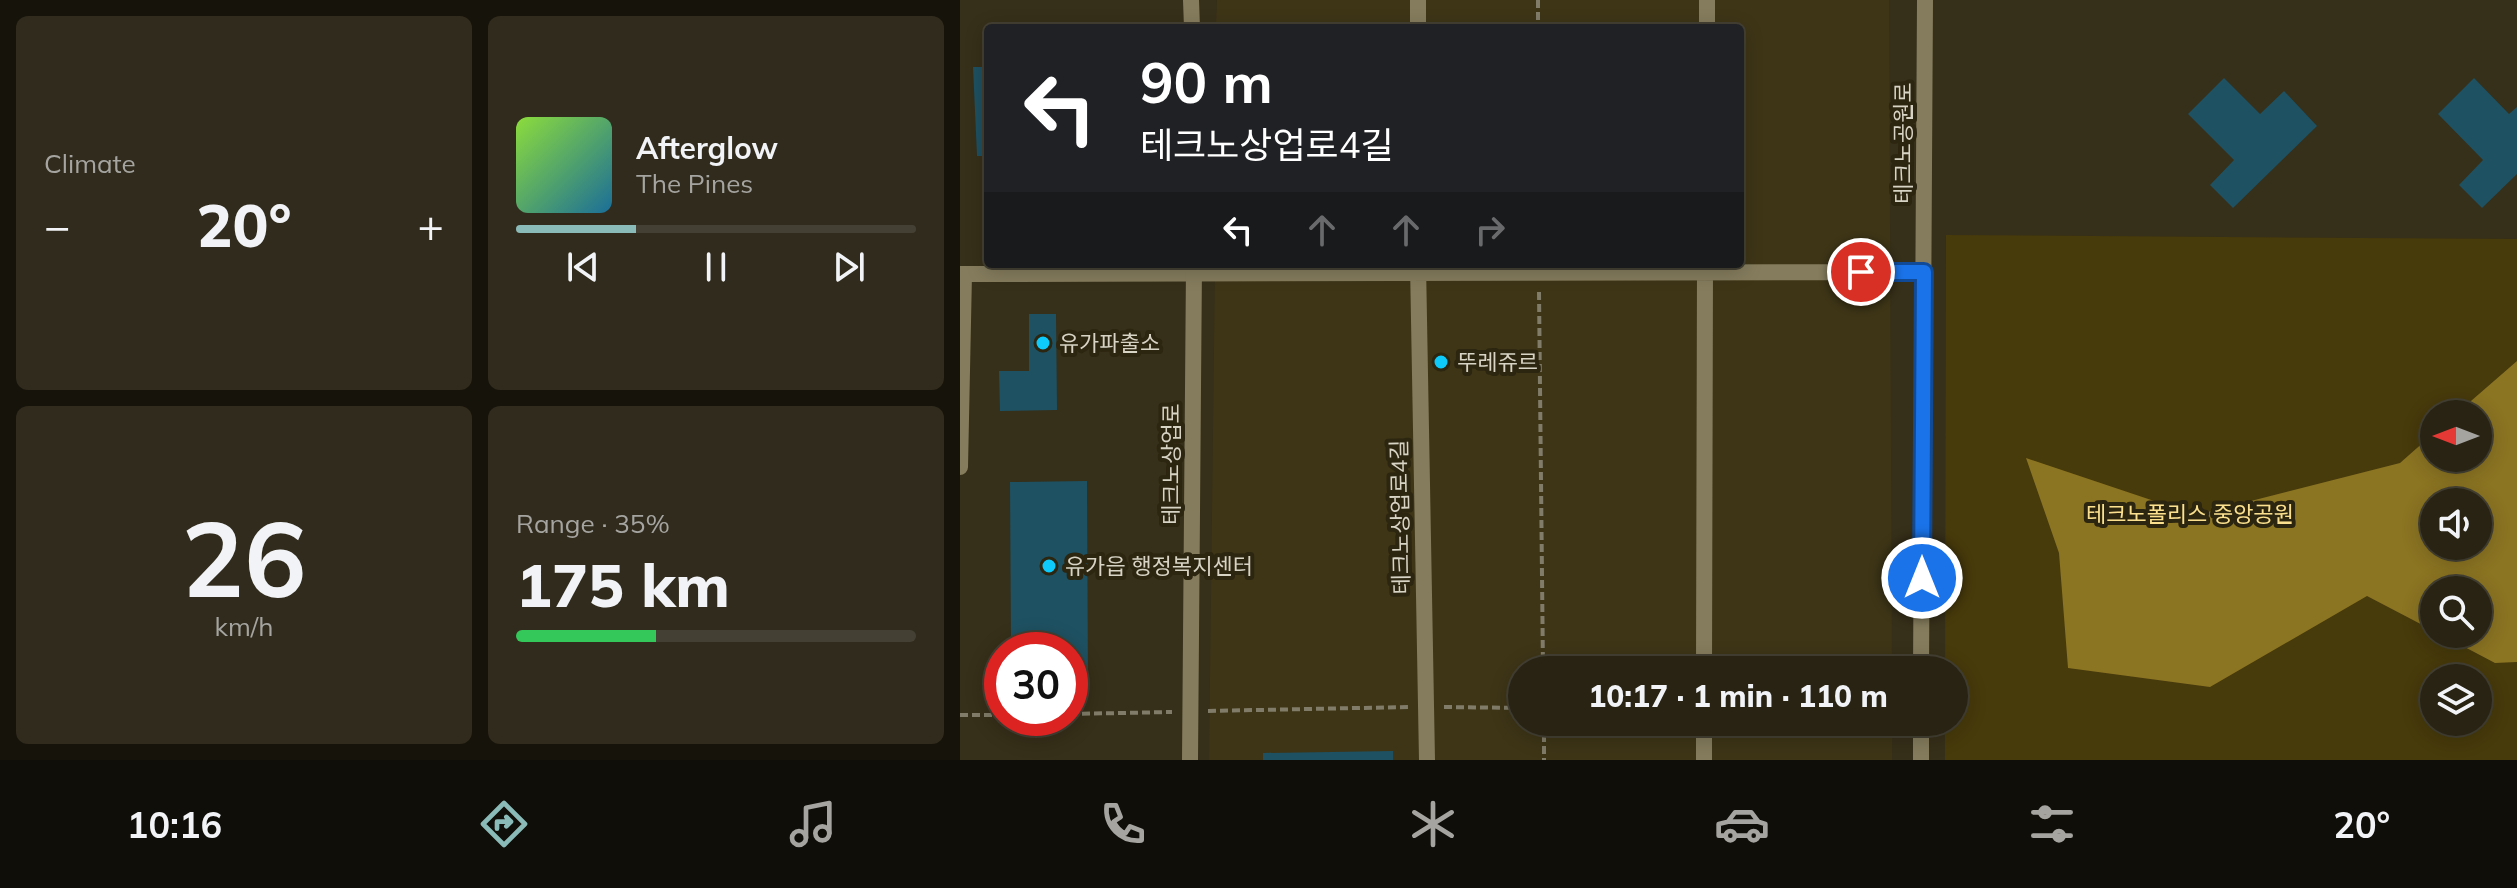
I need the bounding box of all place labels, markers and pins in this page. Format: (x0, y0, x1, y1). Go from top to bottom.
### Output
pin (1827, 238, 1895, 306)
place label: 유가파출소 (1059, 329, 1160, 357)
marker: 유가파출소 (1034, 334, 1052, 352)
place label: 뚜레쥬르 (1457, 348, 1538, 376)
marker: 뚜레쥬르 (1432, 353, 1450, 371)
place label: 유가읍 행정복지센터 (1065, 552, 1253, 580)
marker: 유가읍 행정복지센터 (1040, 557, 1058, 575)

